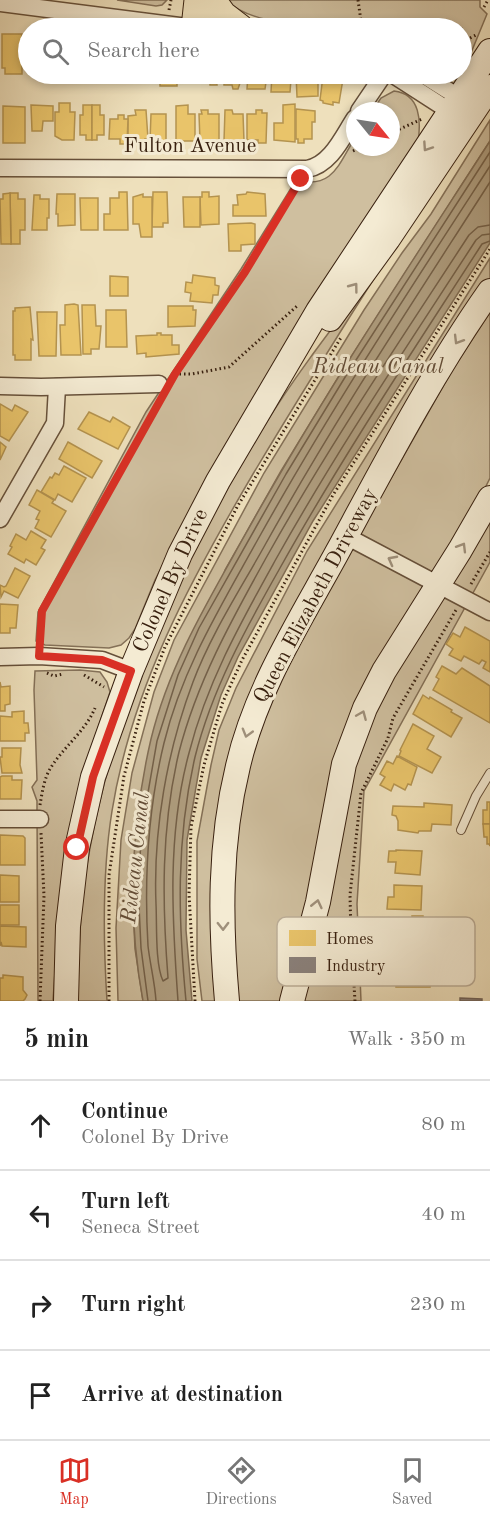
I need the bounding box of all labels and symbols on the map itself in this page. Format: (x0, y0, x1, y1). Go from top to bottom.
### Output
north arrow (346, 102, 400, 156)
street label: Fulton Avenue (124, 136, 256, 157)
one-way arrow (423, 141, 435, 151)
route end (287, 165, 313, 191)
one-way arrow (347, 283, 358, 294)
one-way arrow (453, 334, 465, 344)
water label: Rideau Canal (311, 356, 444, 378)
street label: Queen Elizabeth Driveway (250, 485, 382, 707)
street label: Colonel By Drive (130, 506, 212, 656)
one-way arrow (454, 543, 466, 553)
one-way arrow (388, 556, 398, 567)
one-way arrow (355, 710, 367, 721)
one-way arrow (242, 728, 255, 738)
water label: Rideau Canal (118, 791, 154, 926)
route start (63, 834, 89, 860)
one-way arrow (310, 899, 323, 909)
legend (277, 917, 475, 986)
one-way arrow (217, 921, 229, 930)
text: Homes (326, 932, 374, 948)
text: Industry (326, 959, 386, 975)

